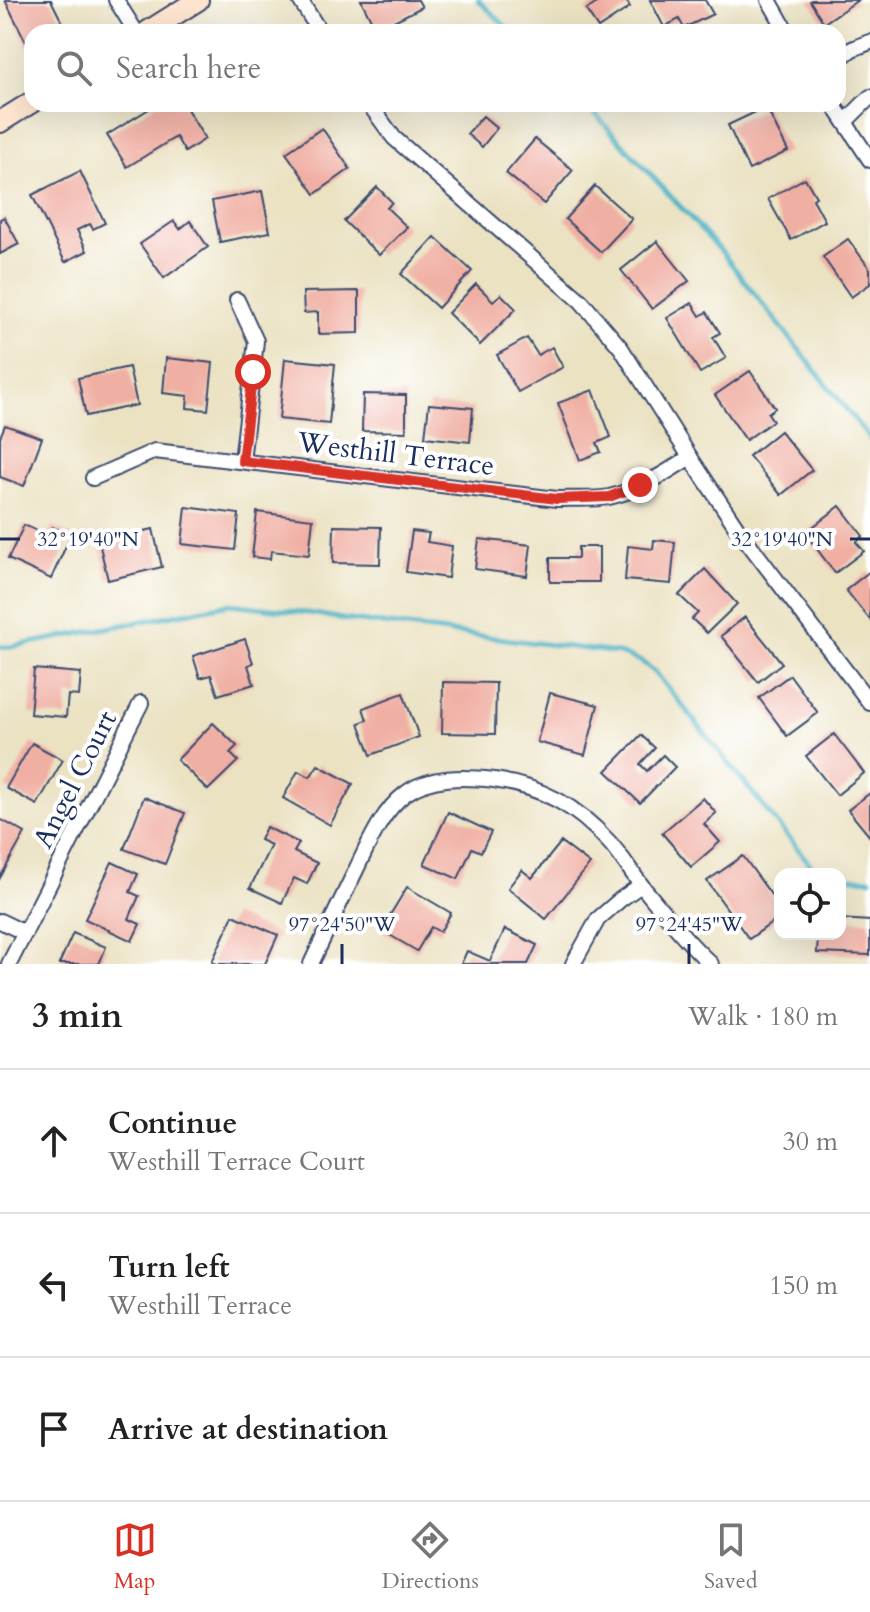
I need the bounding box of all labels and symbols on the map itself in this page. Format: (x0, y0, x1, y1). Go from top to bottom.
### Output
route start (235, 354, 271, 390)
street label: Westhill Terrace (294, 423, 497, 485)
route end (622, 467, 658, 503)
text: 32°19'40"N (37, 526, 139, 553)
text: 32°19'40"N (731, 526, 833, 553)
street label: Angel Court (24, 704, 126, 855)
text: 97°24'50"W (289, 911, 396, 938)
text: 97°24'45"W (636, 911, 743, 938)

